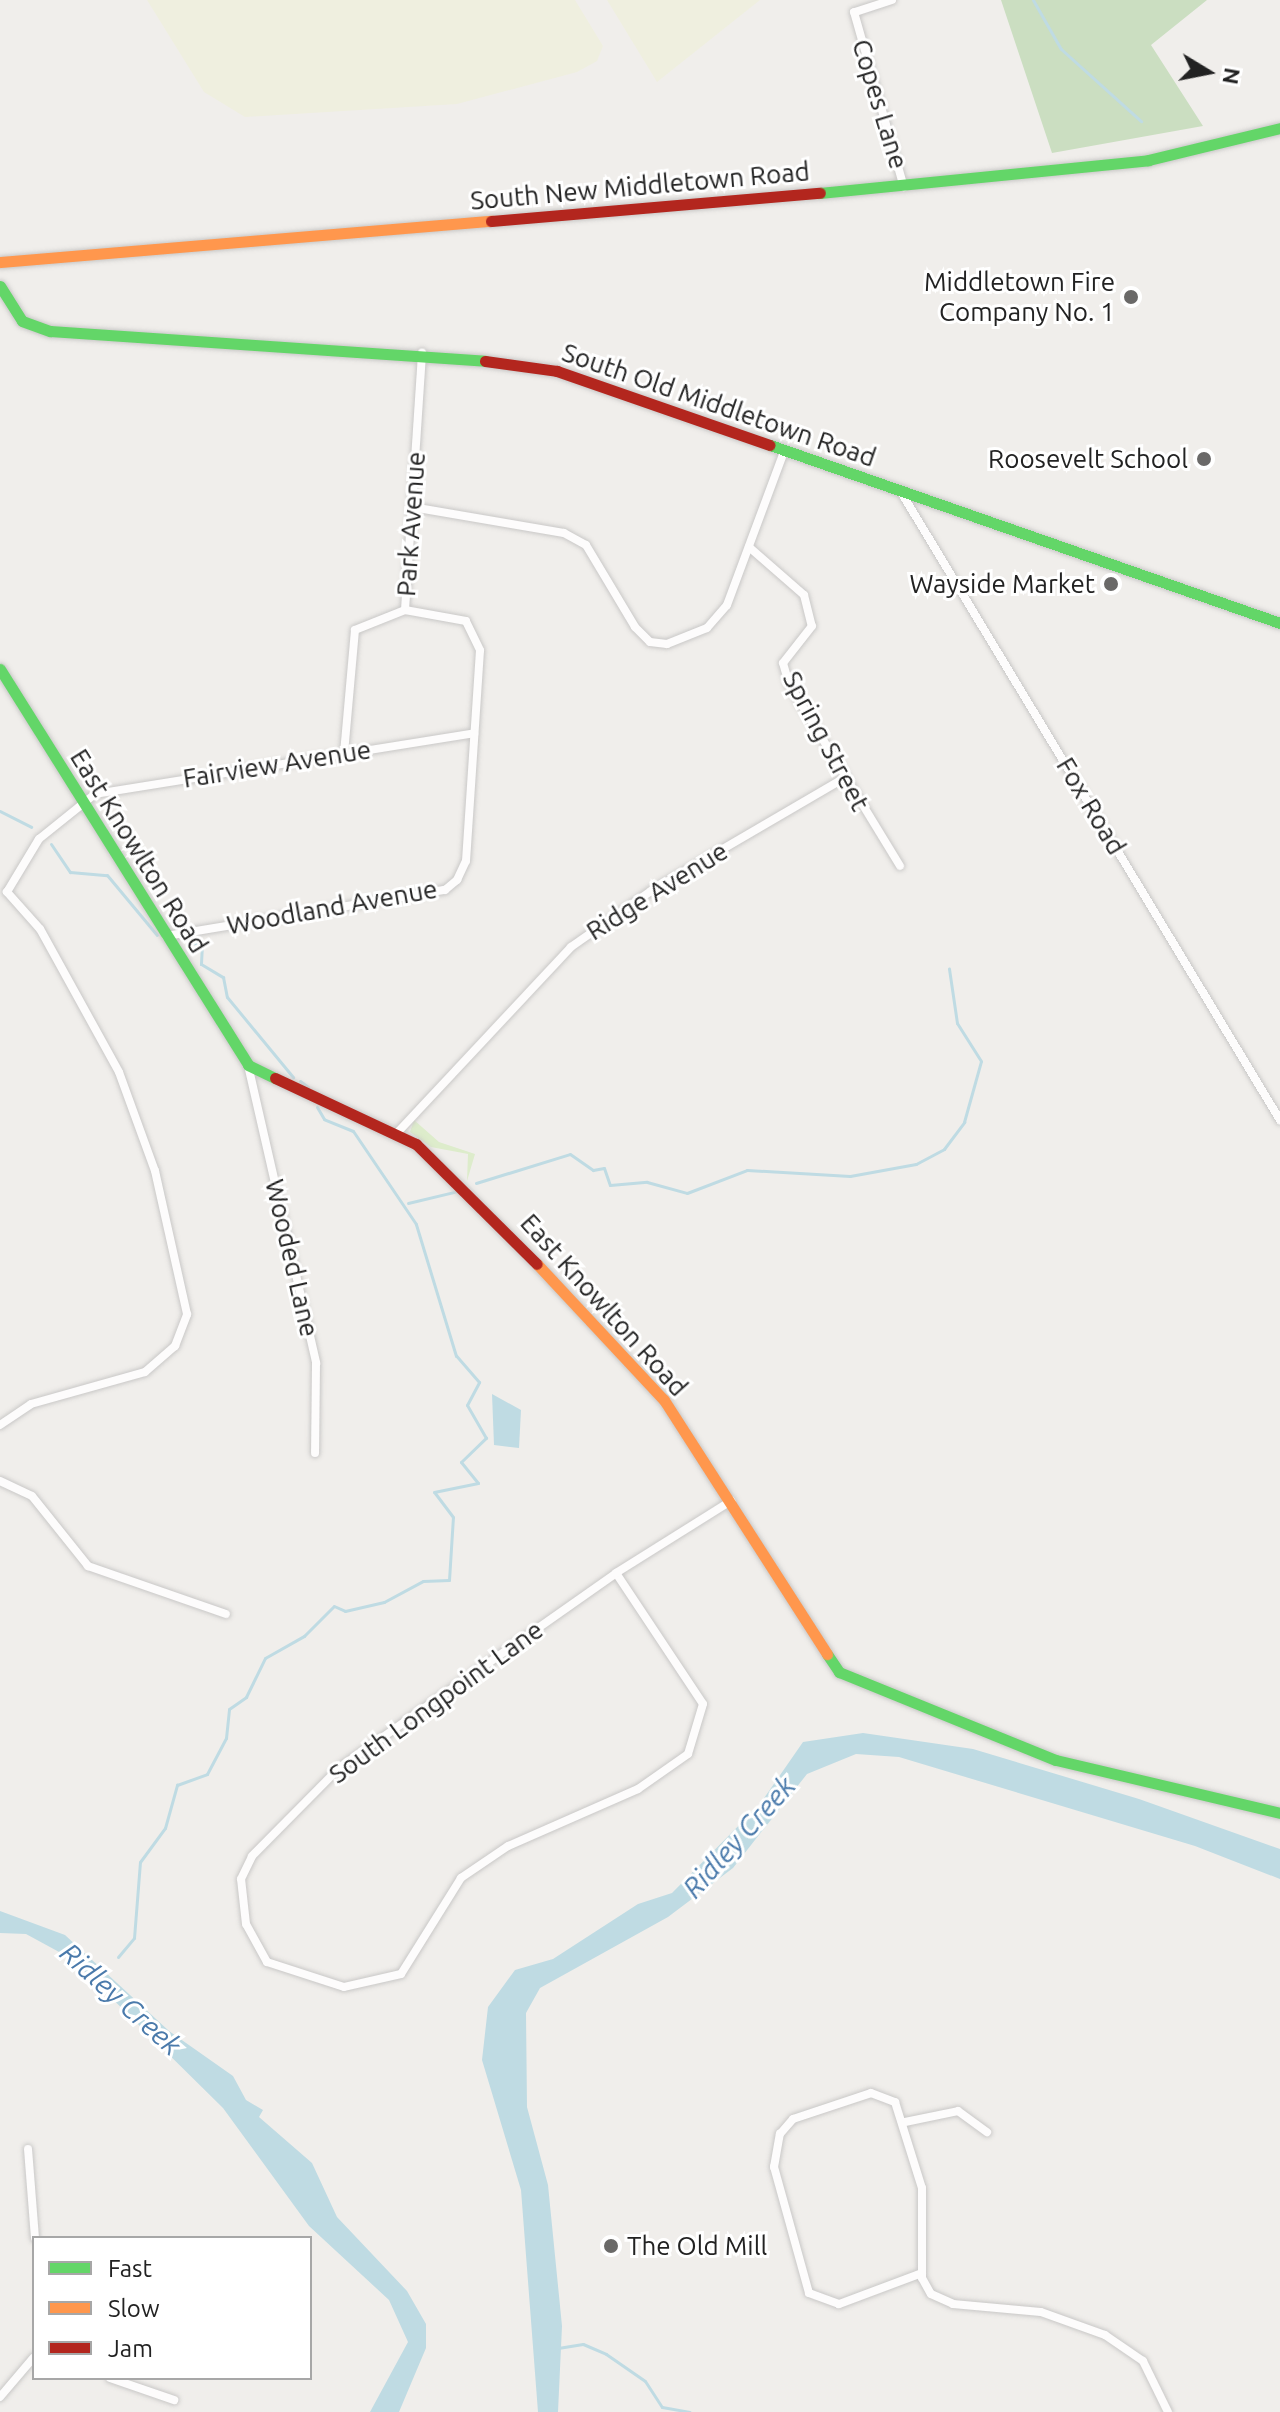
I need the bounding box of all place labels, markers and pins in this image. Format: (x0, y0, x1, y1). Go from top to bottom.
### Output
place label: Middletown Fire Company No. 1 (924, 266, 1115, 328)
marker: Middletown Fire Company No. 1 (1122, 288, 1140, 306)
place label: Roosevelt School (988, 443, 1188, 475)
marker: Roosevelt School (1195, 450, 1213, 468)
place label: Wayside Market (909, 568, 1095, 600)
marker: Wayside Market (1102, 575, 1120, 593)
place label: The Old Mill (627, 2230, 767, 2262)
marker: The Old Mill (602, 2237, 620, 2255)

